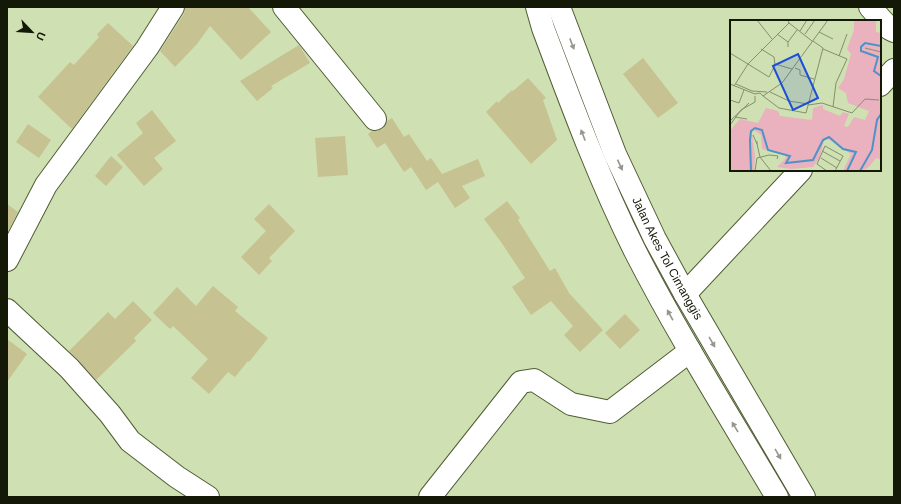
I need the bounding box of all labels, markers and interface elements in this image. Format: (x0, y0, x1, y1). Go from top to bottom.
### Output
north arrow (12, 12, 52, 52)
inset map (730, 20, 881, 171)
text: U (34, 30, 48, 42)
one-way arrow (570, 38, 576, 50)
one-way arrow (580, 129, 586, 141)
one-way arrow (617, 159, 623, 170)
street label: Jalan Akes Tol Cimanggis (629, 195, 705, 322)
one-way arrow (667, 309, 674, 321)
one-way arrow (709, 336, 716, 348)
one-way arrow (732, 421, 739, 433)
one-way arrow (775, 448, 782, 460)

